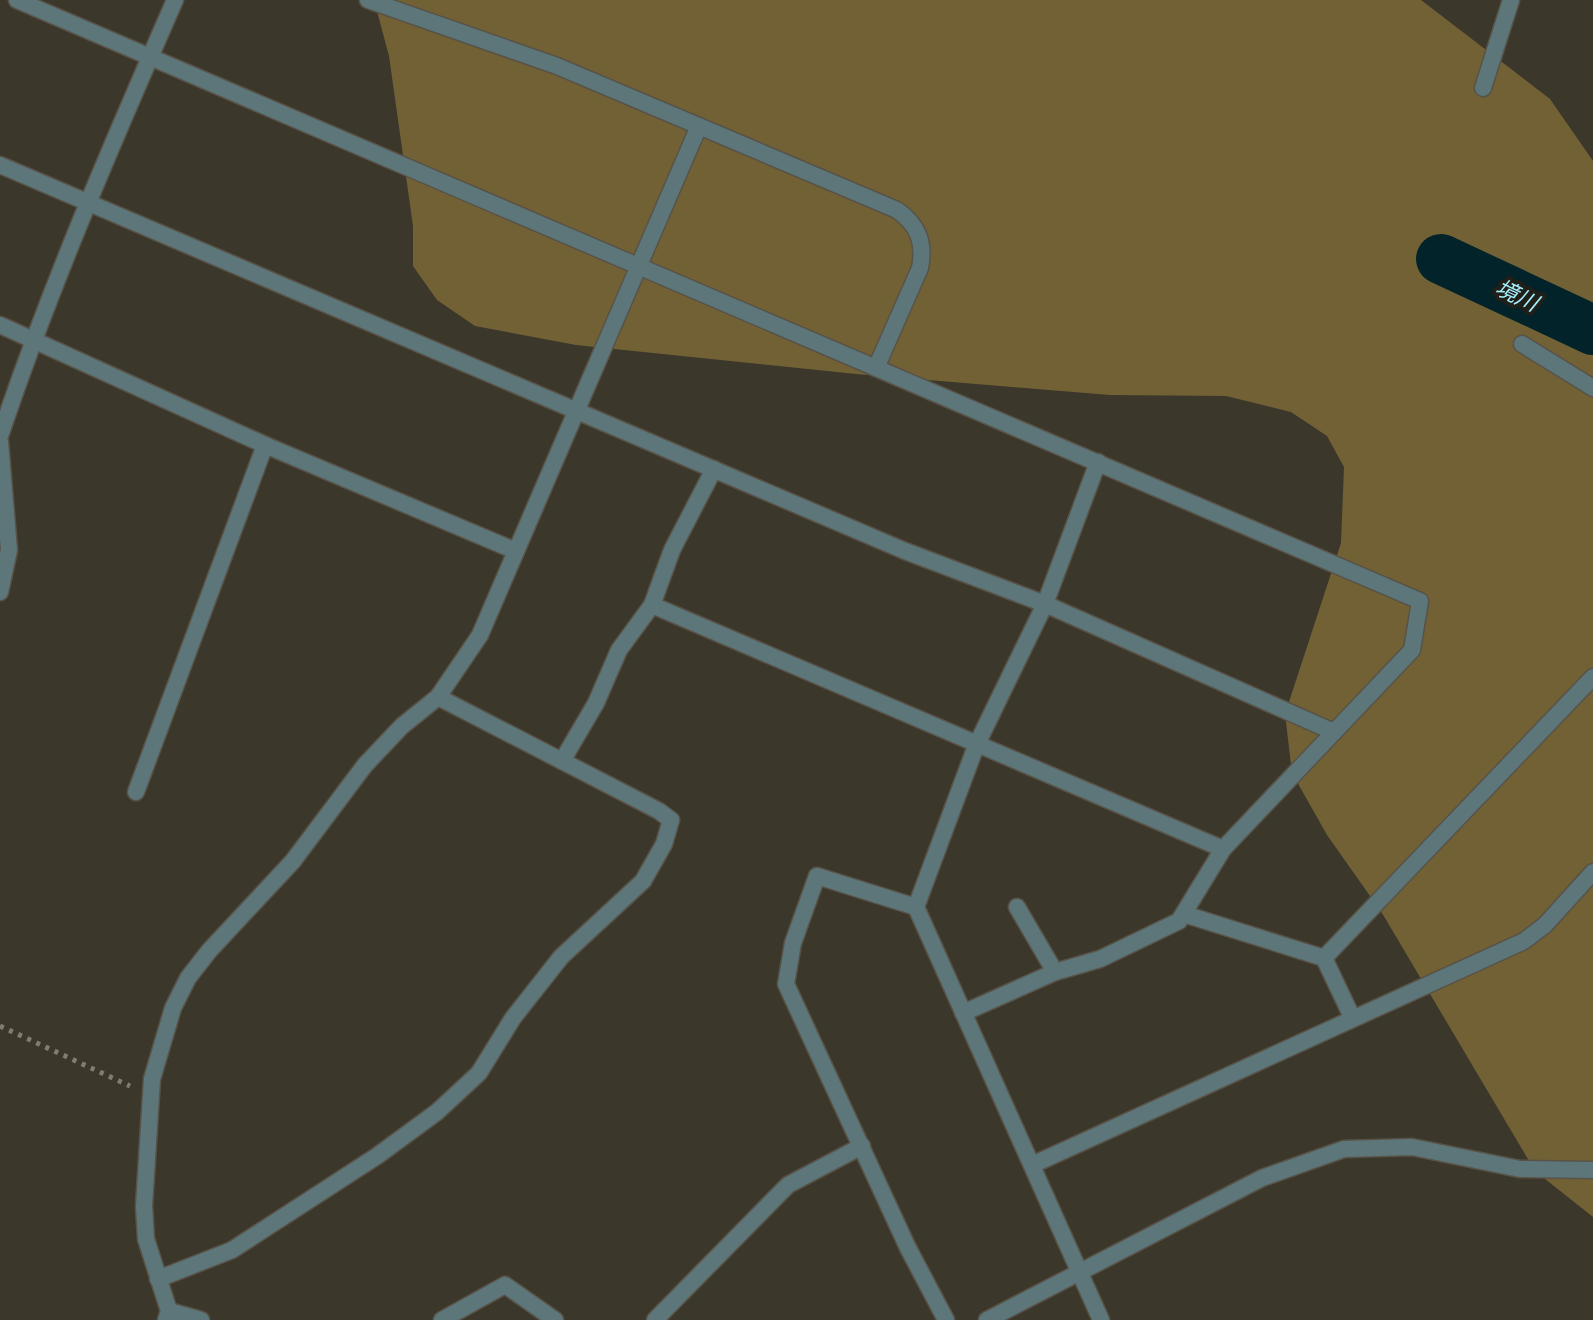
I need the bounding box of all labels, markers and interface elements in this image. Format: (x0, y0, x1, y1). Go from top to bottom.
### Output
water label: 境川 (1492, 274, 1544, 317)

